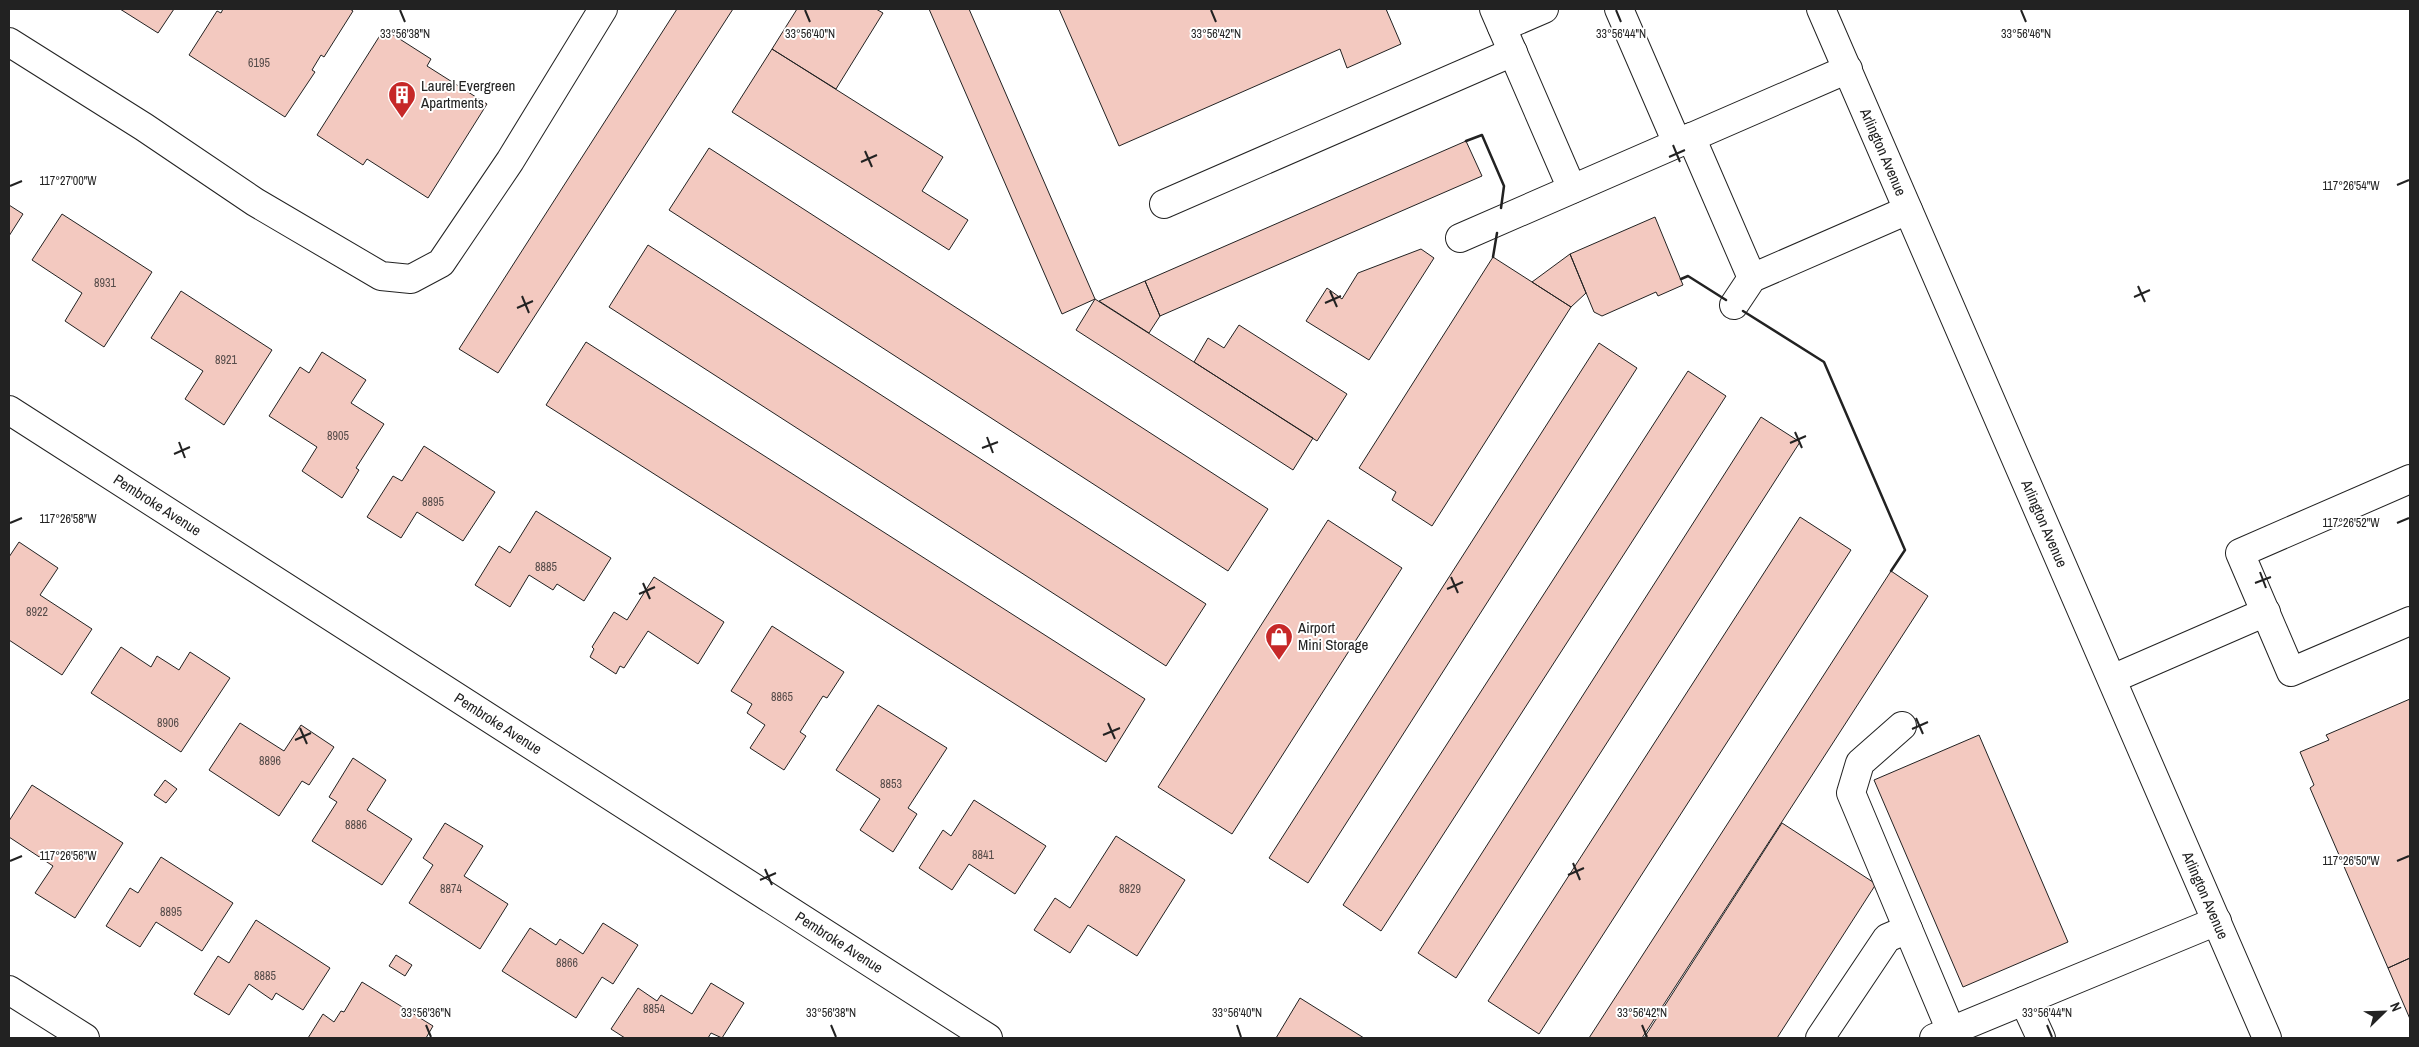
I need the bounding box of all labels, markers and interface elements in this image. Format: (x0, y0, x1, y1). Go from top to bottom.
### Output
text: 33°56'38"N (380, 26, 430, 42)
text: 33°56'40"N (785, 26, 835, 42)
text: 33°56'42"N (1191, 26, 1241, 42)
text: 33°56'44"N (1596, 26, 1646, 42)
text: 33°56'46"N (2001, 26, 2051, 42)
house number: 6195 (248, 55, 270, 71)
place label: Laurel Evergreen Apartments (420, 75, 515, 113)
building icon: Laurel Evergreen Apartments (387, 80, 417, 119)
street label: Arlington Avenue (1855, 104, 1912, 199)
text: 117°27'00"W (39, 173, 97, 189)
text: 117°26'54"W (2322, 178, 2380, 194)
house number: 8931 (94, 275, 116, 291)
house number: 8921 (215, 352, 237, 368)
house number: 8905 (327, 428, 349, 444)
street label: Pembroke Avenue (109, 469, 205, 541)
street label: Arlington Avenue (2016, 476, 2073, 571)
house number: 8895 (422, 494, 444, 510)
text: 117°26'58"W (39, 511, 97, 527)
text: 117°26'52"W (2322, 515, 2380, 531)
house number: 8885 (535, 559, 557, 575)
house number: 8922 (26, 604, 48, 620)
place label: Airport Mini Storage (1297, 617, 1369, 655)
shop icon: Airport Mini Storage (1264, 622, 1294, 661)
street label: Pembroke Avenue (450, 687, 546, 759)
house number: 8865 (771, 689, 793, 705)
house number: 8906 (157, 715, 179, 731)
house number: 8896 (259, 753, 281, 769)
house number: 8853 (880, 776, 902, 792)
house number: 8886 (345, 817, 367, 833)
house number: 8841 (972, 847, 994, 863)
street label: Arlington Avenue (2177, 847, 2234, 942)
text: 117°26'56"W (39, 848, 97, 864)
text: 117°26'50"W (2322, 853, 2380, 869)
house number: 8874 (440, 881, 462, 897)
house number: 8829 (1119, 881, 1141, 897)
house number: 8895 (160, 904, 182, 920)
street label: Pembroke Avenue (791, 906, 887, 978)
house number: 8866 (556, 955, 578, 971)
house number: 8885 (254, 968, 276, 984)
north arrow (2359, 987, 2409, 1037)
text: N (2386, 1000, 2406, 1014)
house number: 8854 (643, 1001, 665, 1017)
text: 33°56'36"N (401, 1005, 451, 1021)
text: 33°56'38"N (806, 1005, 856, 1021)
text: 33°56'40"N (1212, 1005, 1262, 1021)
text: 33°56'42"N (1617, 1005, 1667, 1021)
text: 33°56'44"N (2022, 1005, 2072, 1021)

